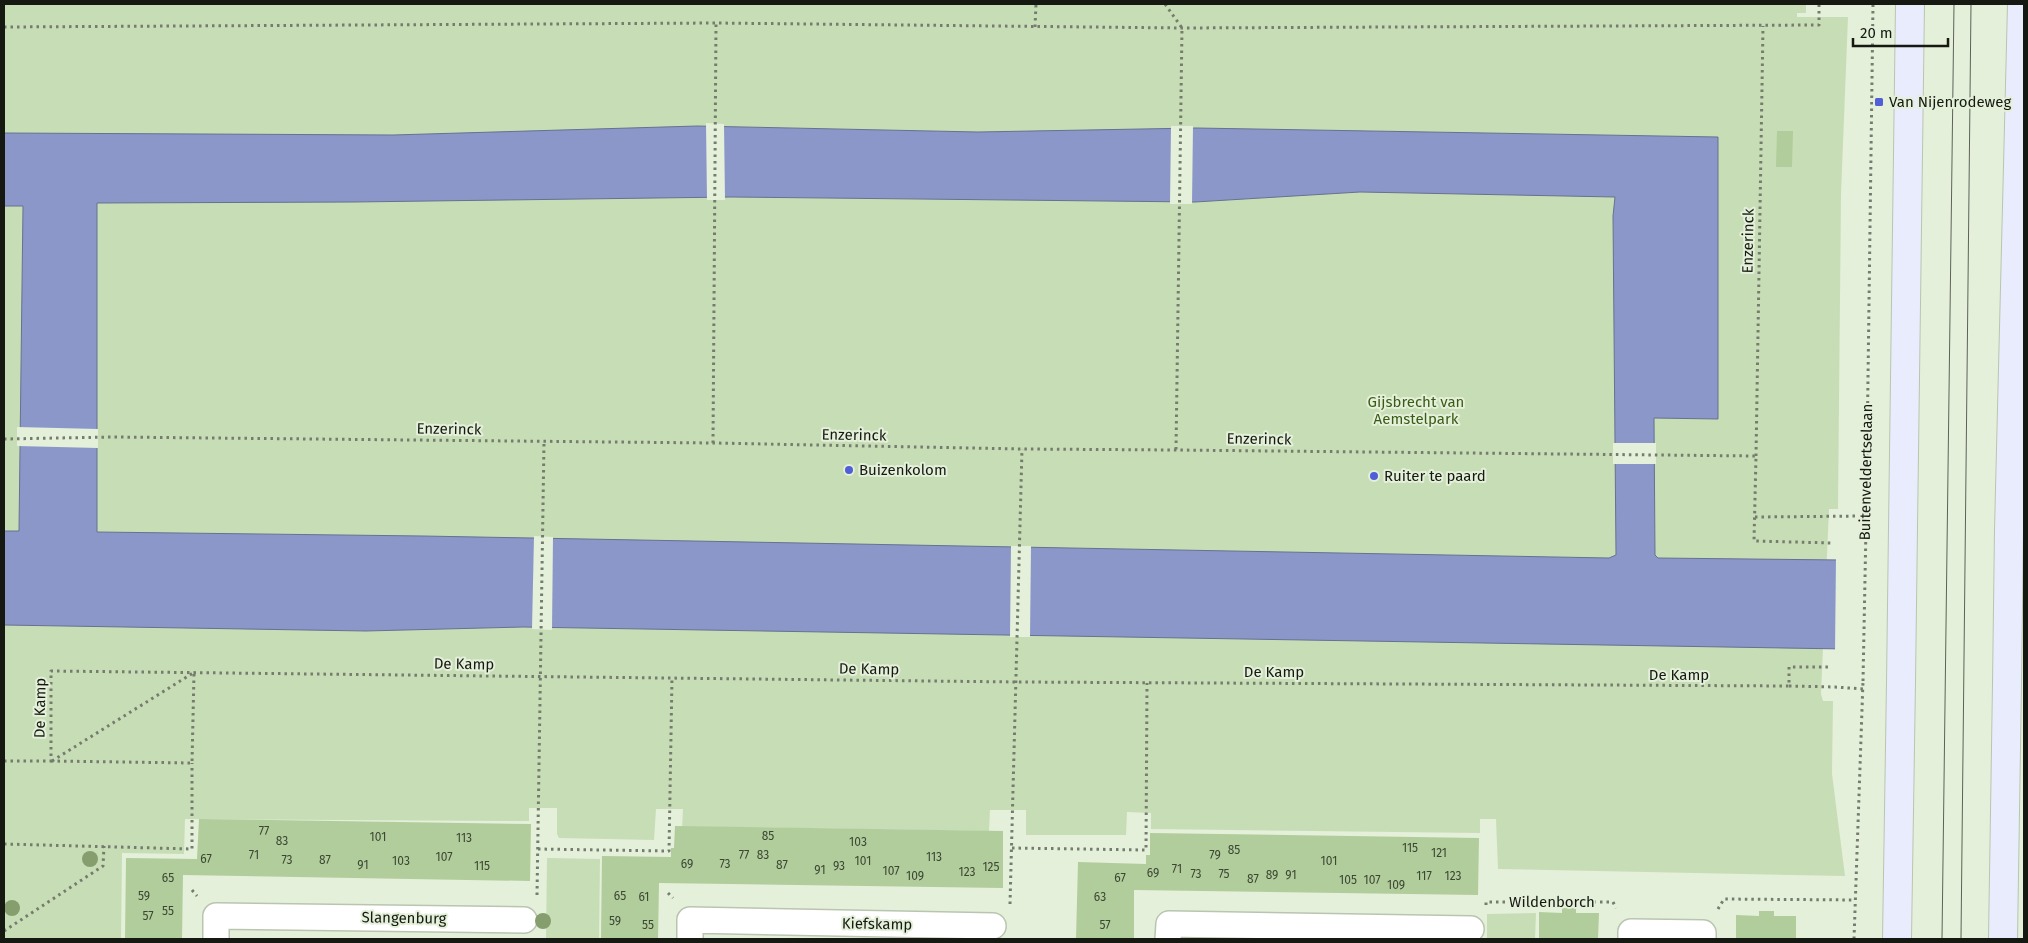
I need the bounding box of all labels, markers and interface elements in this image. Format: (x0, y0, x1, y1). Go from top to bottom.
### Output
scale bar (1853, 15, 1948, 47)
text: 20 m (1860, 24, 1893, 42)
place label: Van Nijenrodeweg (1889, 93, 2011, 111)
marker: Van Nijenrodeweg (1873, 96, 1885, 108)
street label: Enzerinck (1738, 208, 1758, 274)
park label: Gijsbrecht van Aemstelpark (1368, 393, 1464, 428)
street label: Buitenveldertselaan (1856, 403, 1876, 541)
street label: Enzerinck (416, 419, 482, 439)
street label: Enzerinck (821, 425, 887, 445)
street label: Enzerinck (1226, 429, 1292, 449)
place label: Buizenkolom (859, 461, 947, 479)
marker: Buizenkolom (843, 464, 855, 476)
place label: Ruiter te paard (1384, 467, 1486, 485)
marker: Ruiter te paard (1368, 470, 1380, 482)
street label: De Kamp (434, 654, 494, 674)
street label: De Kamp (839, 659, 899, 679)
street label: De Kamp (1244, 663, 1304, 681)
street label: De Kamp (1649, 666, 1709, 684)
street label: De Kamp (30, 678, 50, 738)
house number: 77 (259, 824, 269, 838)
house number: 85 (762, 829, 774, 843)
house number: 101 (370, 830, 386, 844)
house number: 113 (456, 831, 472, 845)
house number: 83 (276, 834, 288, 848)
house number: 103 (849, 835, 867, 849)
house number: 115 (1402, 841, 1418, 855)
house number: 85 (1228, 843, 1240, 857)
house number: 121 (1431, 846, 1447, 860)
house number: 71 (249, 848, 259, 862)
house number: 77 (739, 848, 749, 862)
house number: 83 (757, 848, 769, 862)
house number: 79 (1209, 848, 1221, 862)
house number: 107 (436, 850, 452, 864)
house number: 113 (926, 850, 942, 864)
house number: 67 (200, 852, 212, 866)
house number: 73 (281, 853, 293, 867)
house number: 87 (319, 853, 331, 867)
house number: 103 (392, 854, 410, 868)
house number: 101 (855, 854, 871, 868)
house number: 101 (1321, 854, 1337, 868)
house number: 69 (681, 857, 693, 871)
house number: 73 (719, 857, 731, 871)
house number: 91 (357, 858, 369, 872)
house number: 87 (776, 858, 788, 872)
house number: 115 (474, 859, 490, 873)
house number: 93 (833, 859, 845, 873)
house number: 125 (982, 860, 1000, 874)
house number: 71 (1172, 862, 1182, 876)
house number: 91 (814, 863, 826, 877)
house number: 107 (883, 864, 899, 878)
house number: 123 (958, 865, 976, 879)
house number: 69 (1147, 866, 1159, 880)
house number: 73 (1190, 867, 1202, 881)
house number: 75 (1218, 867, 1230, 881)
house number: 89 (1266, 868, 1278, 882)
house number: 91 (1285, 868, 1297, 882)
house number: 109 (906, 869, 924, 883)
house number: 117 (1416, 869, 1432, 883)
house number: 123 (1444, 869, 1462, 883)
house number: 65 (162, 871, 174, 885)
house number: 67 (1114, 871, 1126, 885)
house number: 87 (1247, 872, 1259, 886)
house number: 105 (1339, 873, 1357, 887)
house number: 107 (1364, 873, 1380, 887)
house number: 109 (1387, 878, 1405, 892)
house number: 59 (138, 889, 150, 903)
house number: 65 (614, 889, 626, 903)
house number: 61 (638, 890, 650, 904)
house number: 63 (1094, 890, 1106, 904)
street label: Wildenborch (1509, 893, 1595, 911)
house number: 55 (162, 904, 174, 918)
street label: Slangenburg (361, 908, 447, 928)
house number: 57 (142, 909, 154, 923)
house number: 59 (609, 914, 621, 928)
street label: Kiefskamp (842, 914, 912, 934)
house number: 55 (642, 918, 654, 932)
house number: 57 (1099, 918, 1111, 932)

